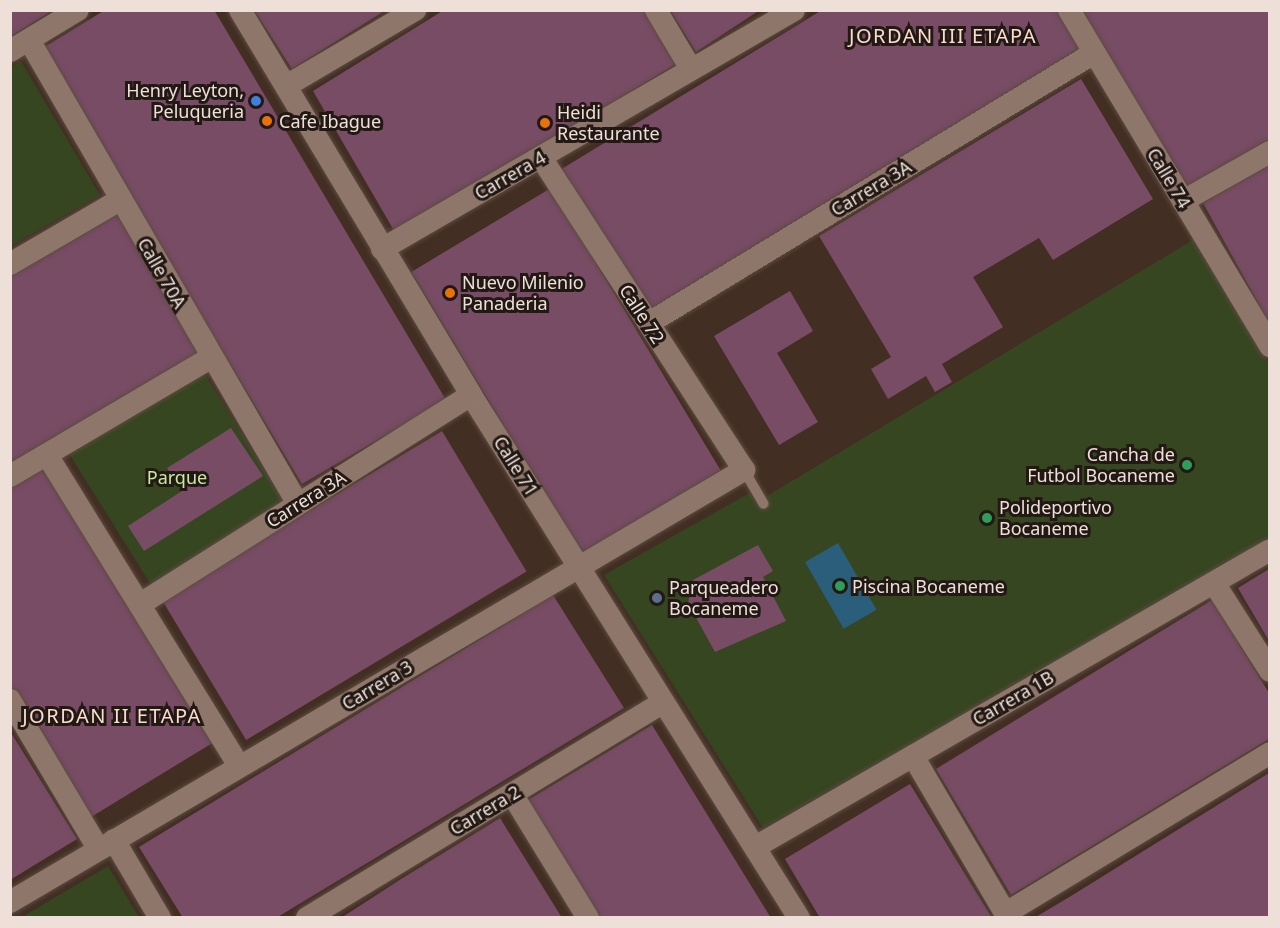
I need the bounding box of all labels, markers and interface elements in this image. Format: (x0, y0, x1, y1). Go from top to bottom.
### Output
district label: JORDAN III ETAPA (849, 23, 1037, 47)
place label: Henry Leyton, Peluqueria (126, 80, 244, 122)
marker: Henry Leyton, Peluqueria (249, 94, 263, 108)
place label: Heidi Restaurante (557, 102, 660, 144)
place label: Cafe Ibague (279, 110, 381, 132)
marker: Cafe Ibague (260, 114, 274, 128)
marker: Heidi Restaurante (538, 116, 552, 130)
street label: Calle 74 (1143, 144, 1195, 212)
street label: Carrera 4 (471, 146, 549, 204)
street label: Carrera 3A (827, 156, 915, 220)
street label: Calle 70A (133, 234, 191, 312)
place label: Nuevo Milenio Panaderia (462, 272, 584, 314)
street label: Calle 72 (615, 280, 669, 348)
marker: Nuevo Milenio Panaderia (443, 286, 457, 300)
street label: Calle 71 (489, 432, 543, 500)
place label: Cancha de Futbol Bocaneme (1027, 444, 1175, 486)
marker: Cancha de Futbol Bocaneme (1180, 458, 1194, 472)
park label: Parque (147, 466, 207, 488)
street label: Carrera 3A (262, 466, 350, 532)
place label: Polideportivo Bocaneme (999, 497, 1112, 540)
marker: Polideportivo Bocaneme (980, 511, 994, 525)
place label: Piscina Bocaneme (852, 575, 1005, 597)
place label: Parqueadero Bocaneme (669, 577, 779, 620)
marker: Piscina Bocaneme (833, 579, 847, 593)
marker: Parqueadero Bocaneme (650, 591, 664, 605)
street label: Carrera 3 (338, 656, 416, 714)
street label: Carrera 1B (969, 666, 1057, 730)
district label: JORDAN II ETAPA (22, 703, 202, 727)
street label: Carrera 2 (446, 781, 524, 839)

